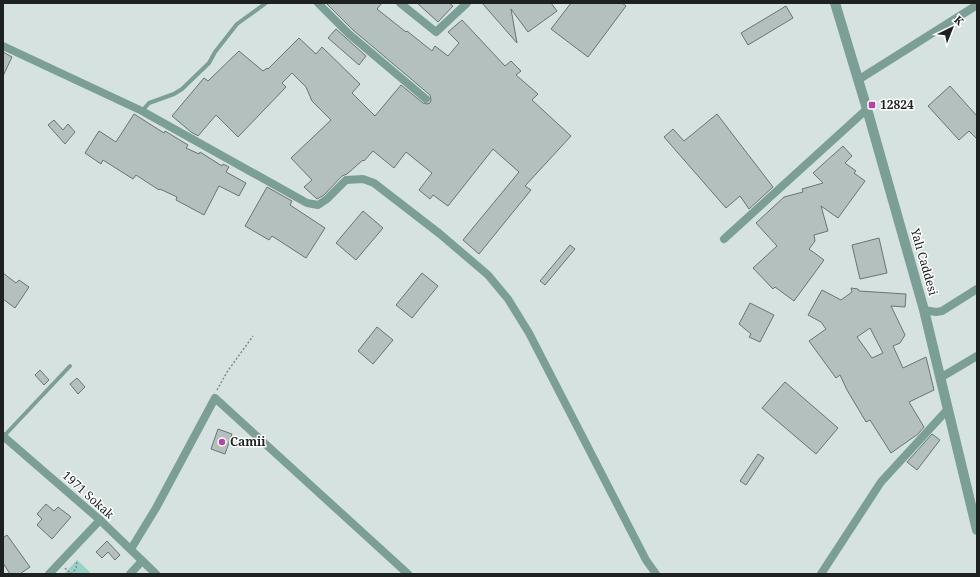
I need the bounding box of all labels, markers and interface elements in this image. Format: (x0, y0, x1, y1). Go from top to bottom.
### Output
north arrow (932, 8, 972, 48)
text: K (951, 12, 968, 29)
place label: 12824 (880, 96, 914, 113)
marker: 12824 (867, 100, 877, 110)
street label: Yalı Caddesi (907, 226, 942, 297)
place label: Camii (230, 433, 266, 450)
marker: Camii (217, 437, 227, 447)
street label: 1971 Sokak (59, 467, 119, 523)

